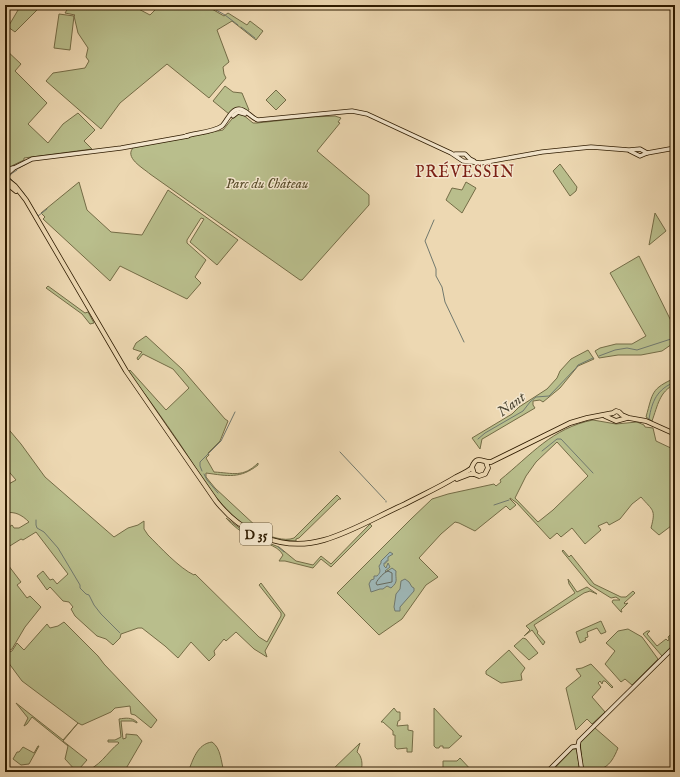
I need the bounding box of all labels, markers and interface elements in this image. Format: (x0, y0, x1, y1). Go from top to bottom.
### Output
district label: PRÉVESSIN (415, 161, 515, 183)
park label: Parc du Château (226, 175, 308, 193)
water label: Nant (493, 387, 530, 421)
road number: D 35 (240, 523, 272, 545)

